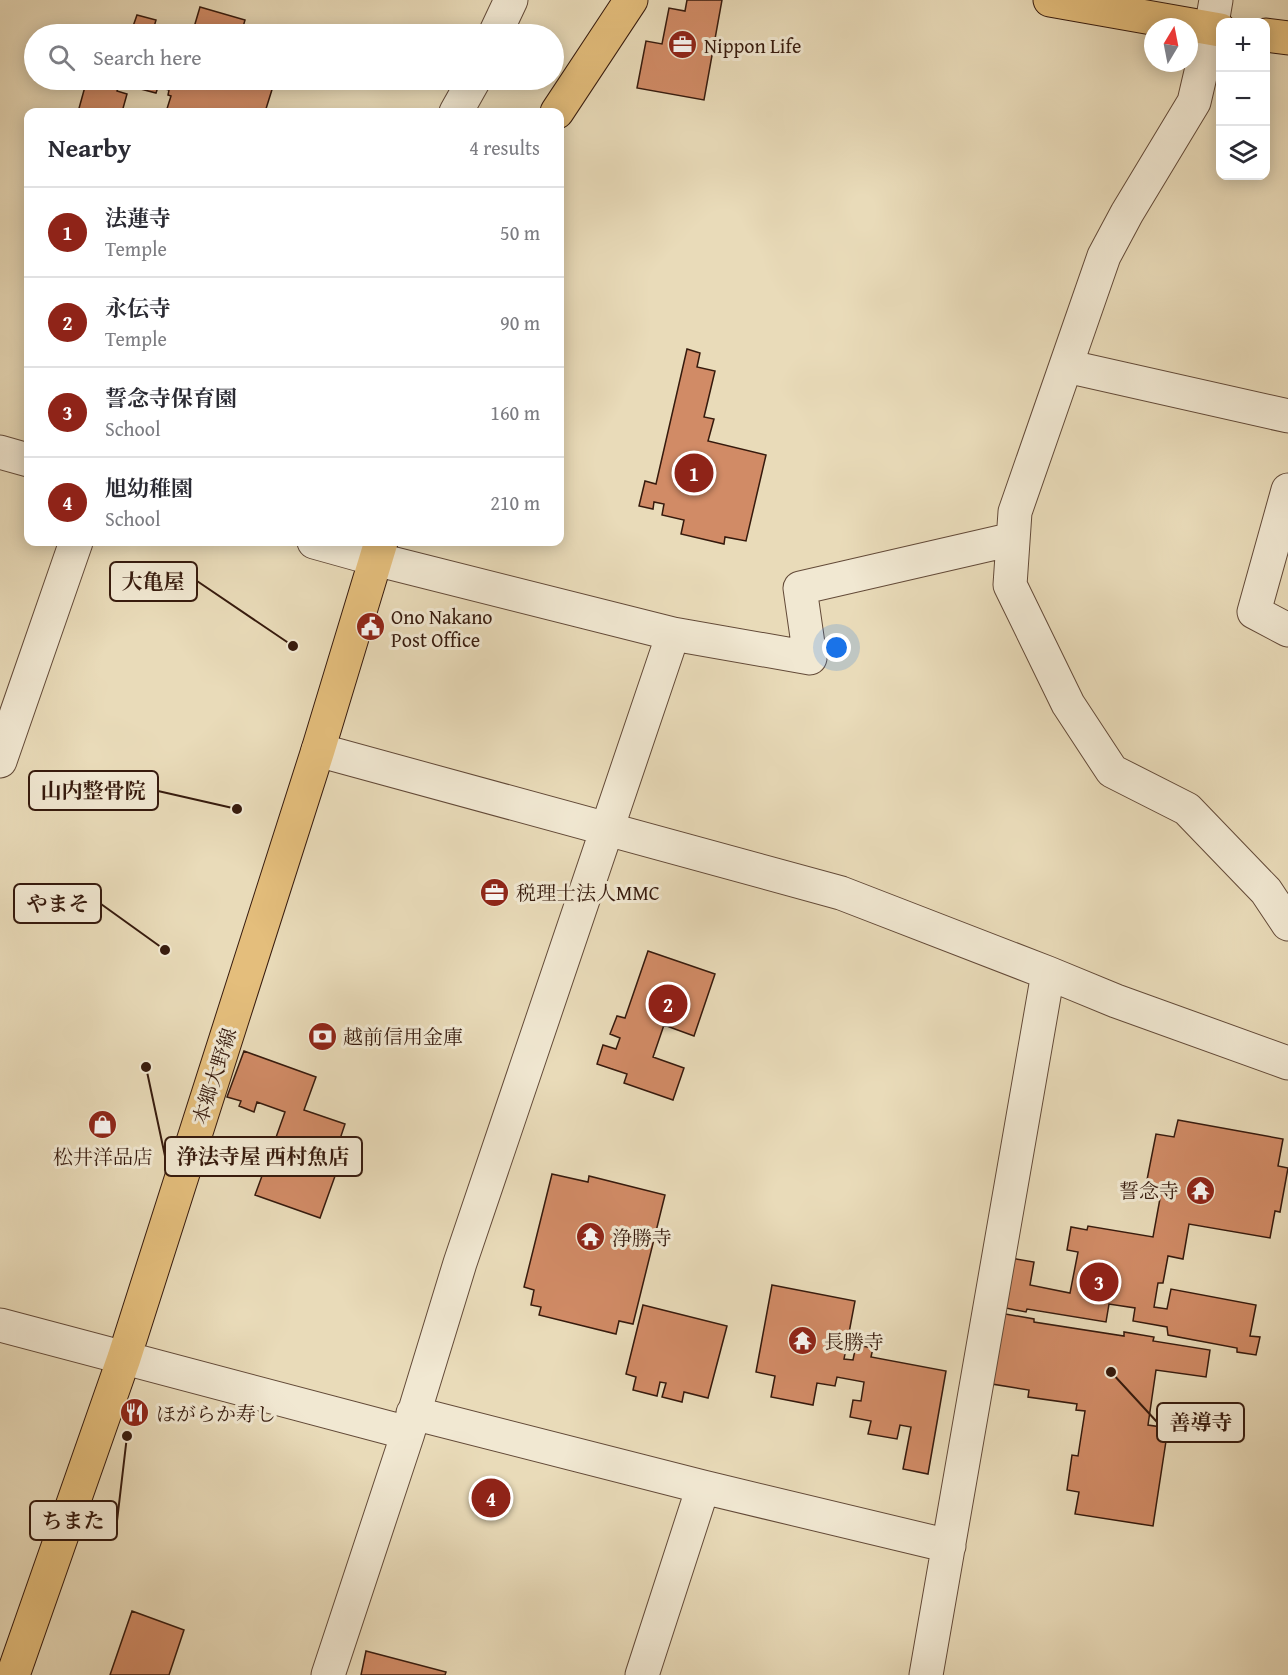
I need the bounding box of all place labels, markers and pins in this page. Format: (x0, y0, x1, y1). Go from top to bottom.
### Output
office icon: Nippon Life (667, 29, 699, 61)
place label: Nippon Life (704, 31, 801, 60)
pin: 1 (674, 450, 714, 496)
callout: 大亀屋 (110, 562, 197, 601)
place label: Ono Nakano Post Office (391, 602, 493, 654)
public building icon: Ono Nakano Post Office (354, 611, 386, 643)
callout: 山内整骨院 (29, 771, 158, 810)
office icon: 税理士法人MMC (479, 876, 511, 908)
place label: 税理士法人MMC (516, 878, 660, 907)
callout: やまそ (14, 884, 101, 923)
pin: 2 (648, 982, 688, 1026)
bank icon: 越前信用金庫 (306, 1020, 338, 1052)
place label: 越前信用金庫 (343, 1022, 463, 1051)
shop icon: 松井洋品店 (87, 1109, 119, 1141)
callout: 浄法寺屋 西村魚店 (165, 1137, 362, 1176)
place label: 松井洋品店 (53, 1142, 153, 1171)
temple icon: 誓念寺 (1184, 1174, 1216, 1206)
place label: 誓念寺 (1119, 1176, 1179, 1205)
temple icon: 浄勝寺 (575, 1221, 607, 1253)
place label: 浄勝寺 (612, 1223, 672, 1252)
pin: 3 (1080, 1260, 1118, 1304)
temple icon: 長勝寺 (787, 1325, 819, 1357)
place label: 長勝寺 (824, 1327, 884, 1356)
restaurant icon: ほがらか寿し (119, 1397, 151, 1429)
place label: ほがらか寿し (156, 1399, 276, 1428)
callout: 善導寺 (1157, 1403, 1244, 1442)
pin: 4 (472, 1476, 510, 1520)
callout: ちまた (30, 1501, 117, 1540)

